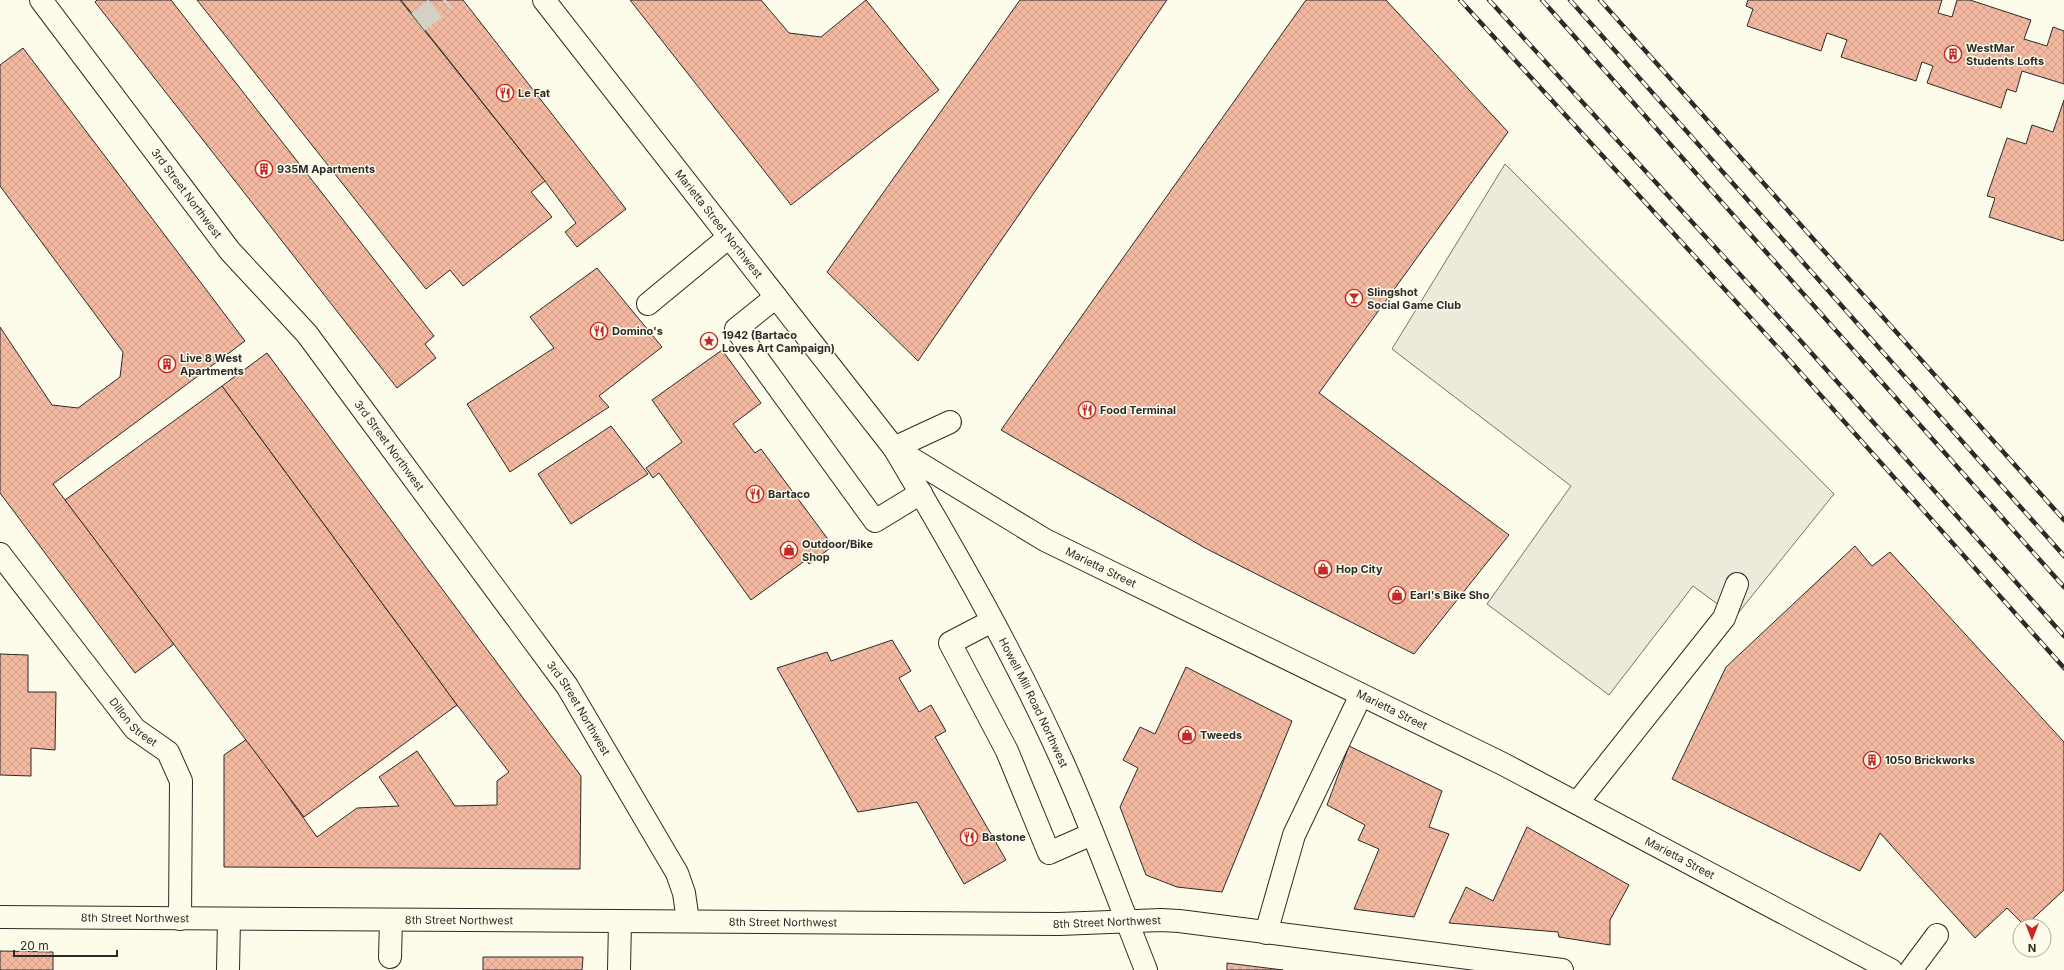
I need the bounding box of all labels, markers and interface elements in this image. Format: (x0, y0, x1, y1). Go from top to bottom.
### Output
place label: WestMar Students Lofts (1966, 41, 2044, 68)
building icon: WestMar Students Lofts (1943, 44, 1963, 64)
restaurant icon: Le Fat (495, 83, 515, 103)
place label: Le Fat (518, 86, 550, 100)
street label: 3rd Street Northwest (148, 146, 225, 241)
building icon: 935M Apartments (254, 159, 274, 179)
place label: 935M Apartments (277, 162, 375, 176)
street label: Marietta Street Northwest (672, 167, 766, 281)
place label: Slingshot Social Game Club (1367, 285, 1461, 312)
bar icon: Slingshot Social Game Club (1344, 288, 1364, 308)
restaurant icon: Domino's (589, 321, 609, 341)
place label: Domino's (612, 324, 663, 338)
place label: 1942 (Bartaco Loves Art Campaign) (722, 328, 835, 355)
place icon: 1942 (Bartaco Loves Art Campaign) (699, 331, 719, 351)
place label: Live 8 West Apartments (180, 351, 244, 378)
building icon: Live 8 West Apartments (157, 354, 177, 374)
street label: 3rd Street Northwest (351, 398, 428, 494)
restaurant icon: Food Terminal (1077, 400, 1097, 420)
place label: Food Terminal (1100, 403, 1176, 417)
restaurant icon: Bartaco (745, 484, 765, 504)
place label: Bartaco (768, 487, 810, 501)
place label: Outdoor/Bike Shop (802, 537, 873, 564)
shop icon: Outdoor/Bike Shop (779, 540, 799, 560)
street label: Marietta Street (1063, 544, 1139, 591)
shop icon: Hop City (1313, 559, 1333, 579)
place label: Hop City (1336, 562, 1383, 576)
shop icon: Earl's Bike Sho (1387, 585, 1407, 605)
place label: Earl's Bike Sho (1410, 588, 1490, 602)
street label: Howell Mill Road Northwest (996, 635, 1071, 770)
street label: 3rd Street Northwest (544, 658, 613, 758)
street label: Marietta Street (1354, 686, 1430, 733)
street label: Dillon Street (106, 695, 160, 750)
shop icon: Tweeds (1177, 725, 1197, 745)
place label: Tweeds (1200, 728, 1242, 742)
building icon: 1050 Brickworks (1862, 750, 1882, 770)
place label: 1050 Brickworks (1885, 753, 1975, 767)
restaurant icon: Bastone (959, 827, 979, 847)
place label: Bastone (982, 830, 1026, 844)
street label: Marietta Street (1643, 834, 1718, 882)
street label: 8th Street Northwest (81, 911, 190, 925)
street label: 8th Street Northwest (405, 913, 514, 927)
street label: 8th Street Northwest (1053, 913, 1162, 931)
street label: 8th Street Northwest (729, 915, 838, 930)
north arrow (2012, 918, 2052, 958)
scale bar (14, 932, 117, 958)
text: 20 m (20, 938, 49, 953)
text: N (2028, 941, 2036, 955)

